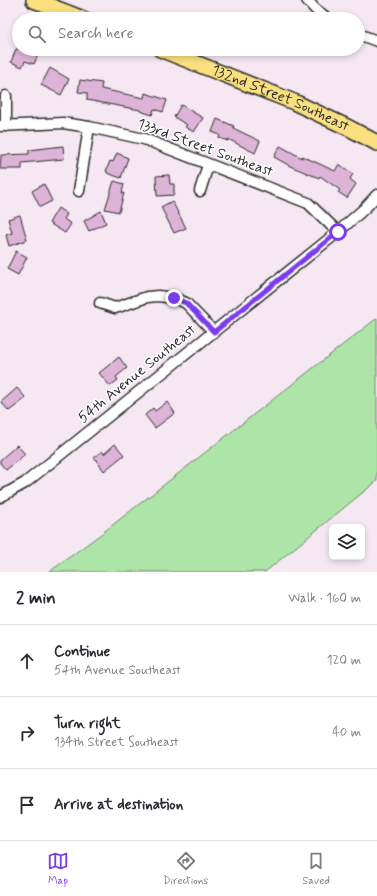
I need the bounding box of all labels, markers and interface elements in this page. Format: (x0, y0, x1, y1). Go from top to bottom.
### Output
search box (12, 12, 365, 56)
icon: search (26, 23, 48, 45)
text: Search here (58, 24, 134, 44)
street label: 132nd Street Southeast (209, 60, 353, 137)
street label: 133rd Street Southeast (134, 114, 276, 182)
route start (329, 223, 347, 241)
route end (165, 289, 183, 307)
street label: 54th Avenue Southeast (74, 320, 201, 428)
map controls (329, 524, 365, 560)
button: layers (329, 524, 365, 560)
text: 2 min (16, 587, 56, 609)
text: Walk · 160 m (288, 590, 361, 607)
text: Continue (54, 642, 110, 662)
icon: ahead (16, 650, 38, 672)
text: 120 m (327, 652, 361, 669)
text: 54th Avenue Southeast (54, 662, 181, 679)
text: Turn right (54, 714, 121, 734)
icon: right (16, 722, 38, 744)
text: 40 m (332, 724, 361, 741)
text: 134th Street Southeast (54, 734, 178, 751)
icon: arrive (16, 794, 38, 816)
text: Arrive at destination (54, 795, 183, 815)
tab: Map (47, 850, 69, 888)
tab: Directions (163, 850, 208, 888)
tab: Saved (302, 850, 330, 888)

